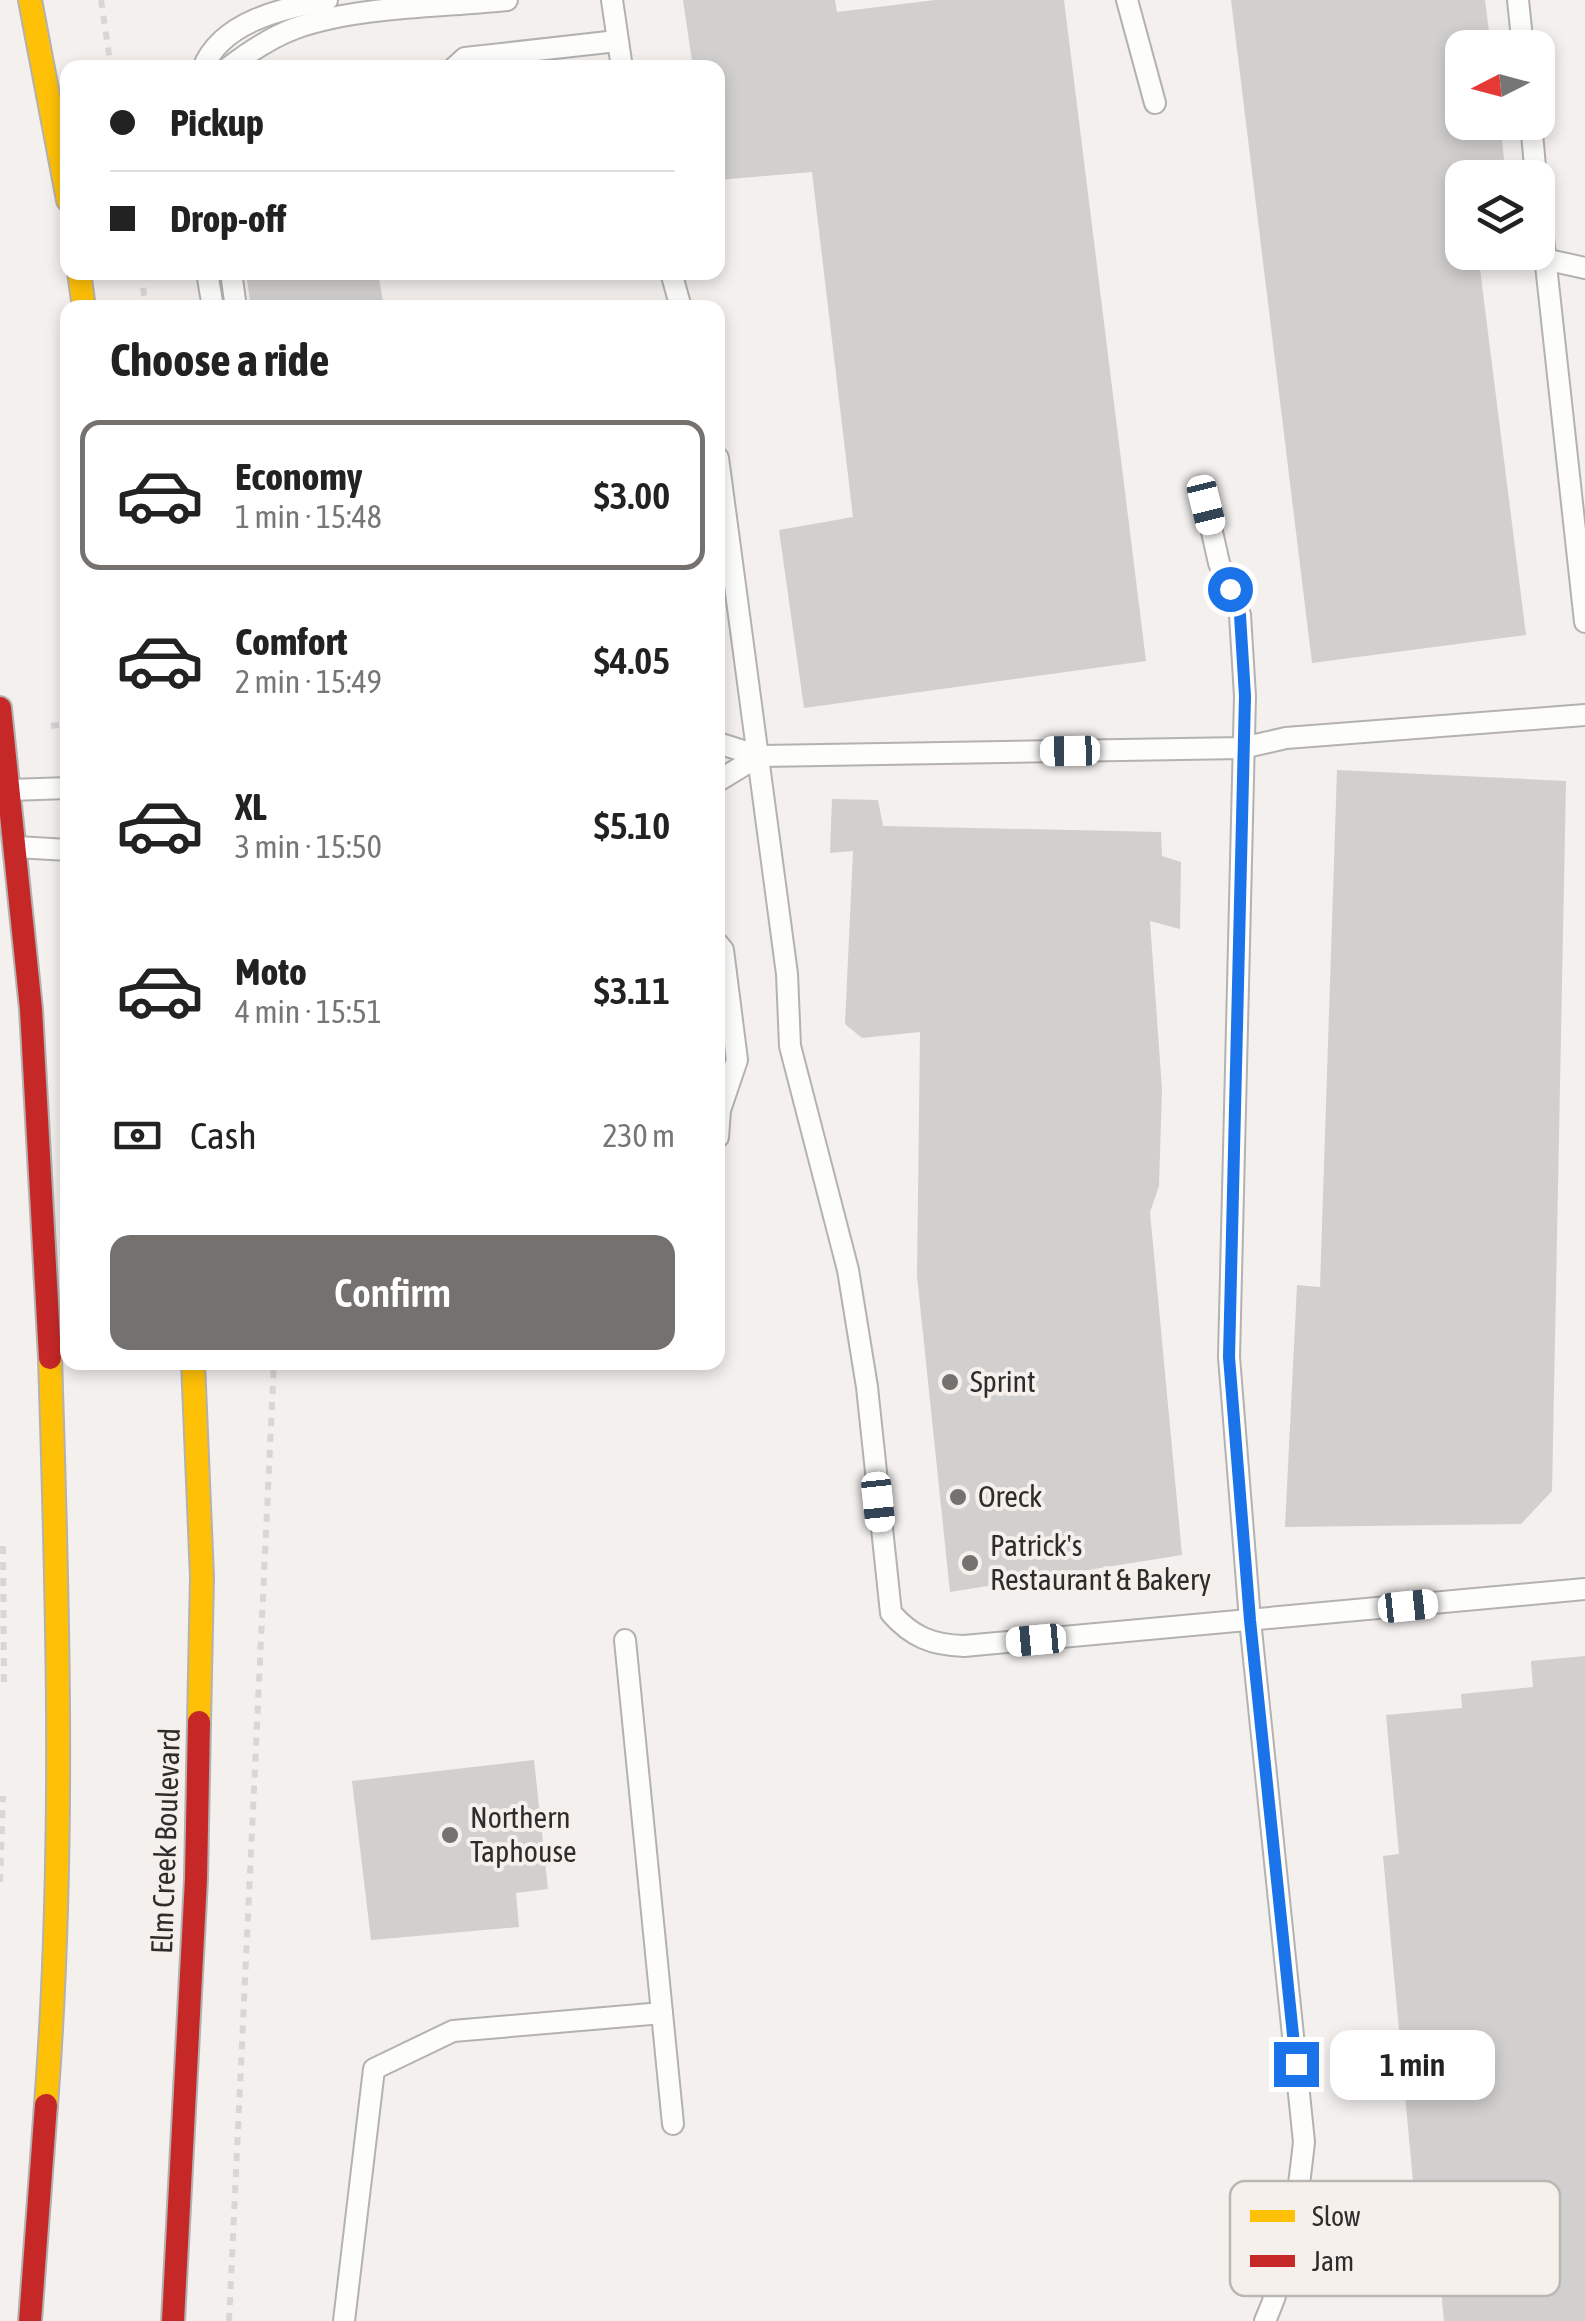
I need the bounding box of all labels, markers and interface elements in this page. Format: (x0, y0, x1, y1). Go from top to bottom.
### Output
north arrow (1445, 30, 1555, 140)
map controls (1445, 30, 1555, 270)
text: Pickup (170, 101, 264, 144)
button: layers (1445, 160, 1555, 270)
text: Drop-off (170, 197, 286, 240)
text: Choose a ride (110, 334, 329, 386)
icon: car (115, 450, 205, 540)
text: Economy (235, 455, 362, 498)
car (1184, 472, 1228, 538)
text: $3.00 (594, 474, 670, 517)
text: 1 min · 15:48 (235, 498, 382, 535)
route start (1208, 567, 1253, 612)
icon: car (115, 615, 205, 705)
text: Comfort (235, 620, 347, 663)
text: $4.05 (594, 639, 670, 682)
text: 2 min · 15:49 (235, 663, 382, 700)
car (1040, 735, 1100, 767)
icon: car (115, 780, 205, 870)
text: XL (235, 785, 267, 828)
text: $5.10 (594, 804, 670, 847)
text: 3 min · 15:50 (235, 828, 382, 865)
icon: car (115, 945, 205, 1035)
text: Moto (235, 950, 307, 993)
text: $3.11 (594, 969, 670, 1012)
text: 4 min · 15:51 (235, 993, 382, 1030)
icon: cash (110, 1108, 165, 1163)
text: Cash (190, 1114, 257, 1157)
text: 230 m (602, 1117, 675, 1154)
button: Confirm (110, 1235, 675, 1350)
place label: Sprint (970, 1364, 1036, 1398)
marker: Sprint (939, 1371, 961, 1393)
car (860, 1471, 896, 1533)
place label: Oreck (978, 1479, 1042, 1513)
marker: Oreck (947, 1486, 969, 1508)
place label: Patrick's Restaurant & Bakery (990, 1528, 1211, 1596)
marker: Patrick's Restaurant & Bakery (959, 1552, 981, 1574)
car (1377, 1588, 1439, 1624)
car (1005, 1622, 1067, 1658)
street label: Elm Creek Boulevard (144, 1727, 186, 1955)
place label: Northern Taphouse (470, 1800, 577, 1868)
marker: Northern Taphouse (439, 1824, 461, 1846)
callout: 1 min (1331, 2029, 1496, 2099)
route end (1274, 2042, 1319, 2087)
text: 1 min (1380, 2046, 1445, 2083)
legend (1230, 2181, 1560, 2296)
text: Slow (1312, 2200, 1361, 2232)
text: Jam (1312, 2245, 1354, 2277)

